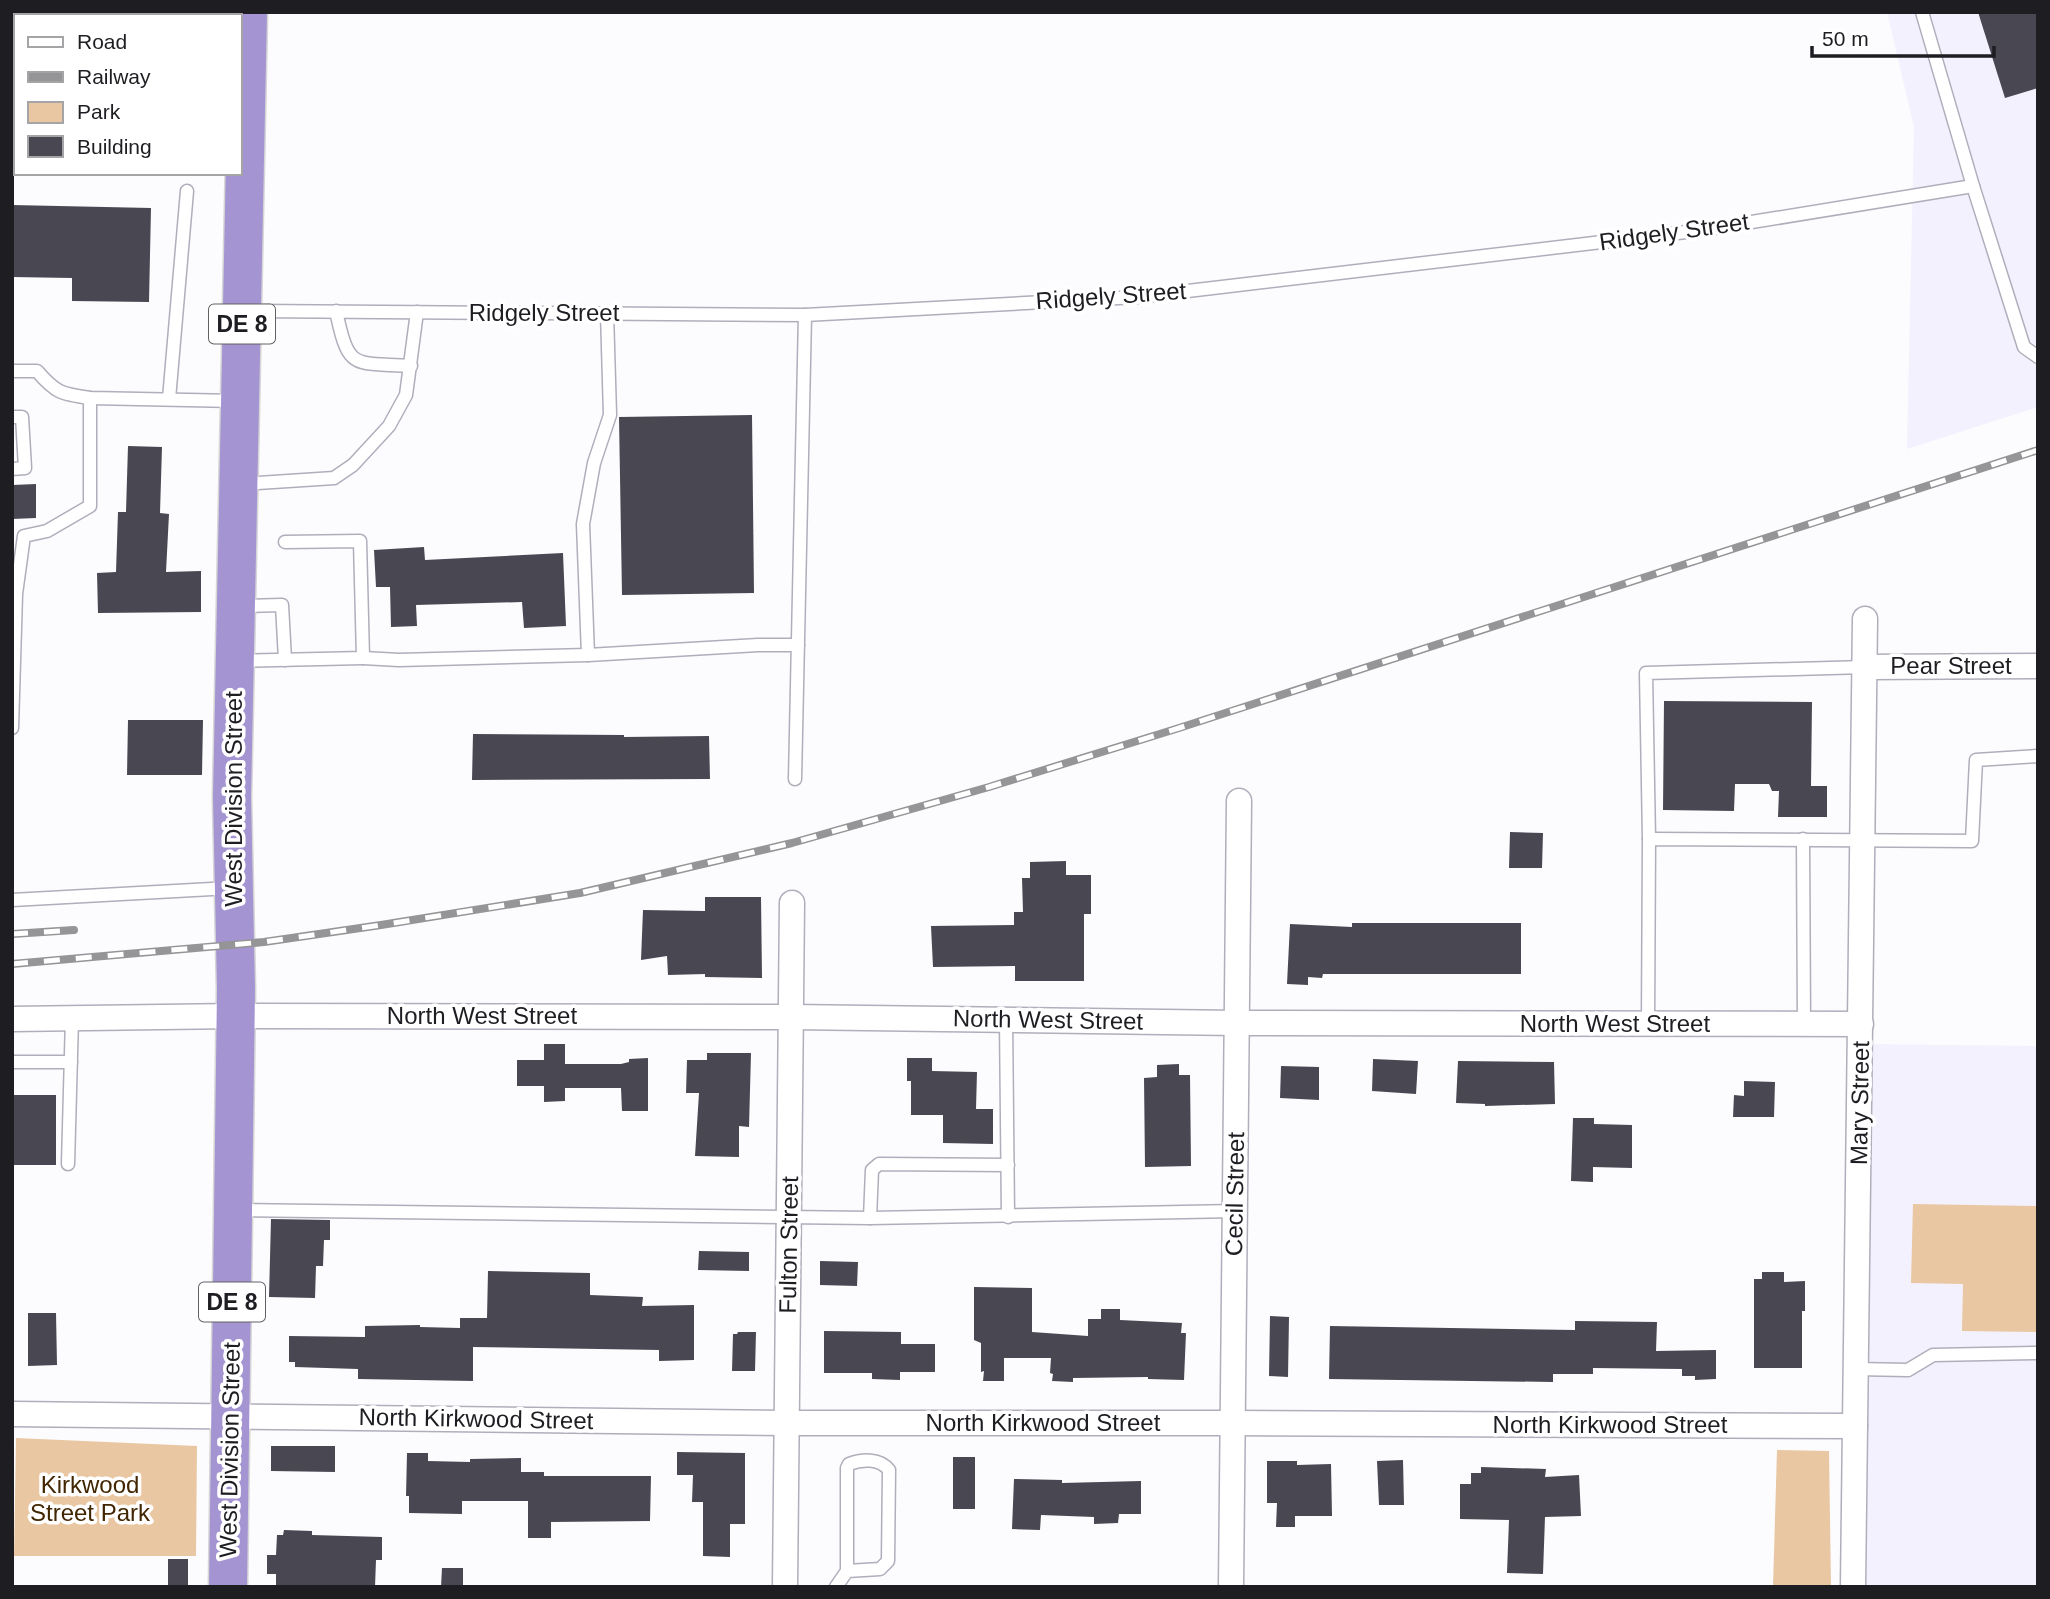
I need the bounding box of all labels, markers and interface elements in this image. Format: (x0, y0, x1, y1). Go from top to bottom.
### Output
legend (14, 14, 242, 175)
scale bar (1812, 14, 1994, 58)
text: 50 m (1822, 27, 1869, 50)
text: Road (77, 30, 127, 53)
text: Railway (77, 65, 151, 88)
text: Park (77, 100, 121, 123)
text: Building (77, 135, 152, 158)
street label: Ridgely Street (1597, 208, 1751, 255)
street label: Ridgely Street (1035, 277, 1187, 314)
street label: Ridgely Street (469, 299, 620, 326)
road number: DE 8 (209, 304, 275, 344)
street label: Pear Street (1890, 652, 2012, 679)
street label: West Division Street (220, 691, 247, 907)
street label: North West Street (387, 1002, 577, 1029)
street label: North West Street (953, 1004, 1144, 1035)
street label: North West Street (1520, 1010, 1710, 1037)
street label: Mary Street (1845, 1040, 1874, 1165)
street label: Cecil Street (1220, 1131, 1249, 1256)
street label: Fulton Street (774, 1176, 803, 1314)
road number: DE 8 (199, 1282, 265, 1322)
street label: West Division Street (214, 1342, 245, 1558)
street label: North Kirkwood Street (358, 1403, 594, 1434)
street label: North Kirkwood Street (926, 1409, 1161, 1436)
street label: North Kirkwood Street (1493, 1411, 1728, 1438)
park label: Kirkwood Street Park (30, 1471, 151, 1526)

